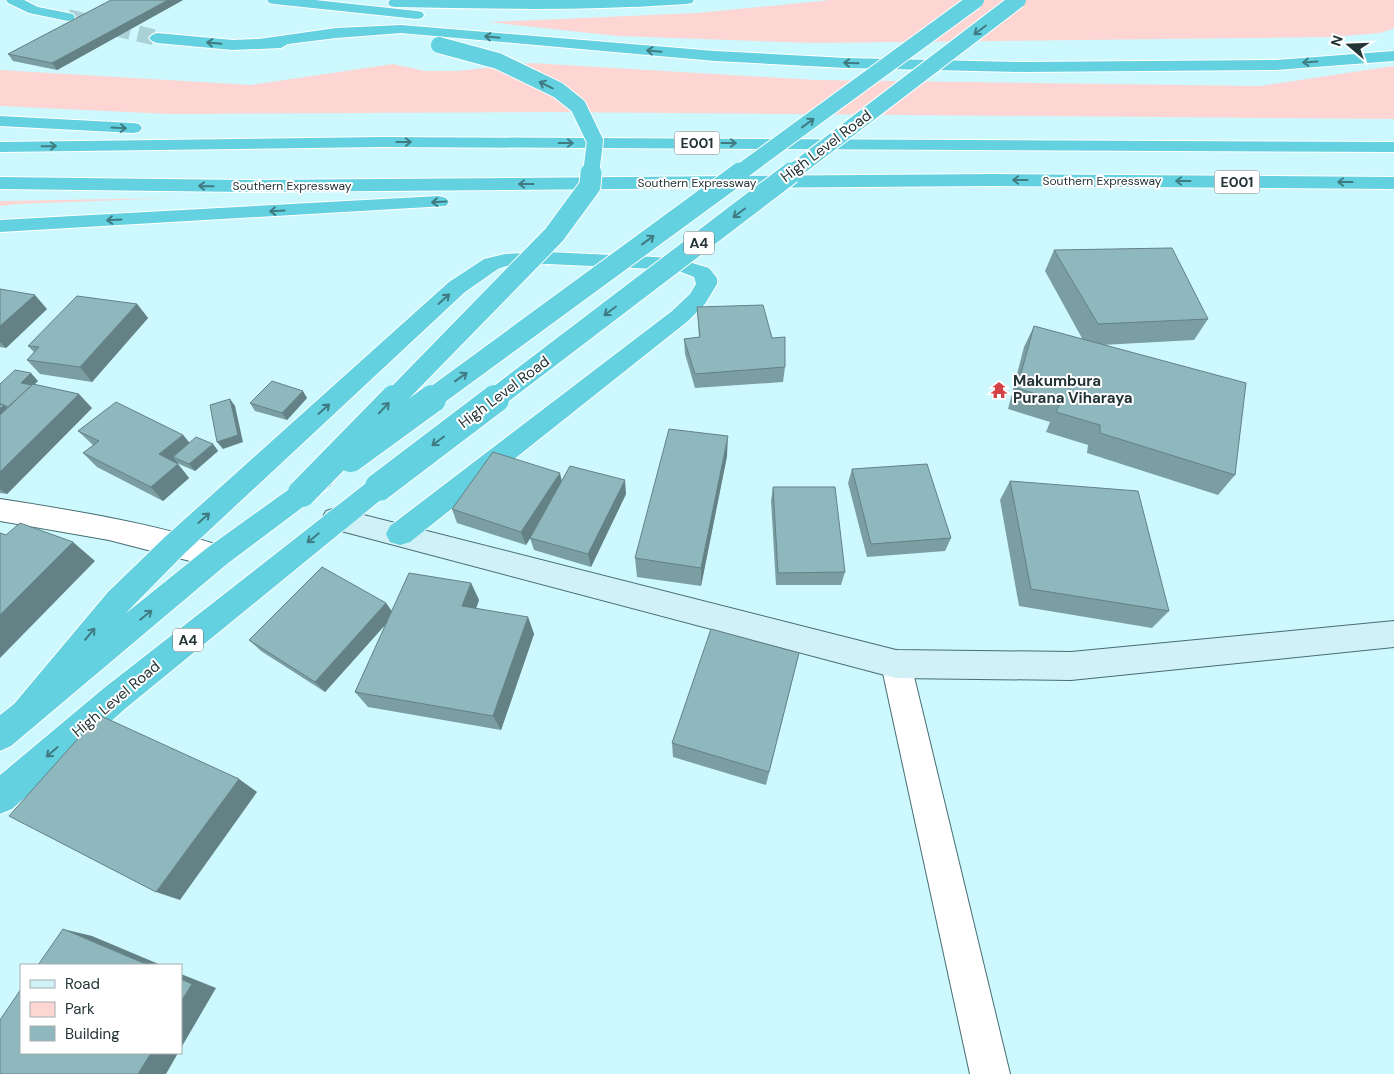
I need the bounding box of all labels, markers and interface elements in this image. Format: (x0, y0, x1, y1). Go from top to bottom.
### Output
north arrow (1324, 20, 1374, 70)
one-way arrow (974, 24, 987, 35)
one-way arrow (484, 32, 500, 42)
text: N (1327, 33, 1347, 49)
one-way arrow (206, 38, 222, 48)
one-way arrow (646, 46, 662, 56)
one-way arrow (1303, 57, 1319, 67)
one-way arrow (843, 59, 859, 68)
one-way arrow (539, 80, 554, 90)
street label: High Level Road (776, 105, 876, 187)
one-way arrow (801, 118, 815, 128)
one-way arrow (110, 123, 126, 132)
road number: E001 (674, 132, 720, 154)
one-way arrow (395, 137, 411, 147)
one-way arrow (558, 138, 574, 148)
one-way arrow (720, 138, 736, 148)
one-way arrow (40, 141, 56, 151)
road number: E001 (1214, 170, 1260, 193)
street label: Southern Expressway (1043, 173, 1162, 189)
street label: Southern Expressway (638, 175, 757, 191)
one-way arrow (1012, 175, 1028, 185)
one-way arrow (1175, 176, 1192, 186)
one-way arrow (1338, 177, 1354, 187)
street label: Southern Expressway (233, 178, 352, 194)
one-way arrow (518, 179, 534, 189)
one-way arrow (198, 181, 214, 191)
one-way arrow (431, 198, 447, 207)
one-way arrow (269, 207, 285, 216)
one-way arrow (733, 207, 746, 218)
one-way arrow (107, 215, 123, 224)
road number: A4 (684, 232, 714, 254)
one-way arrow (641, 235, 655, 245)
one-way arrow (438, 293, 451, 305)
one-way arrow (603, 306, 617, 316)
street label: High Level Road (454, 351, 554, 433)
place label: Makumbura Purana Viharaya (1013, 371, 1133, 408)
one-way arrow (454, 372, 467, 383)
temple icon: Makumbura Purana Viharaya (989, 380, 1009, 400)
one-way arrow (378, 402, 391, 414)
one-way arrow (318, 403, 331, 414)
one-way arrow (432, 436, 445, 447)
one-way arrow (198, 512, 211, 524)
one-way arrow (307, 533, 320, 544)
one-way arrow (139, 609, 152, 620)
one-way arrow (85, 627, 96, 640)
road number: A4 (173, 628, 203, 652)
street label: High Level Road (68, 656, 164, 742)
one-way arrow (46, 747, 59, 758)
legend (20, 964, 182, 1054)
text: Road (65, 974, 100, 994)
text: Park (65, 999, 95, 1019)
text: Building (65, 1024, 120, 1044)

